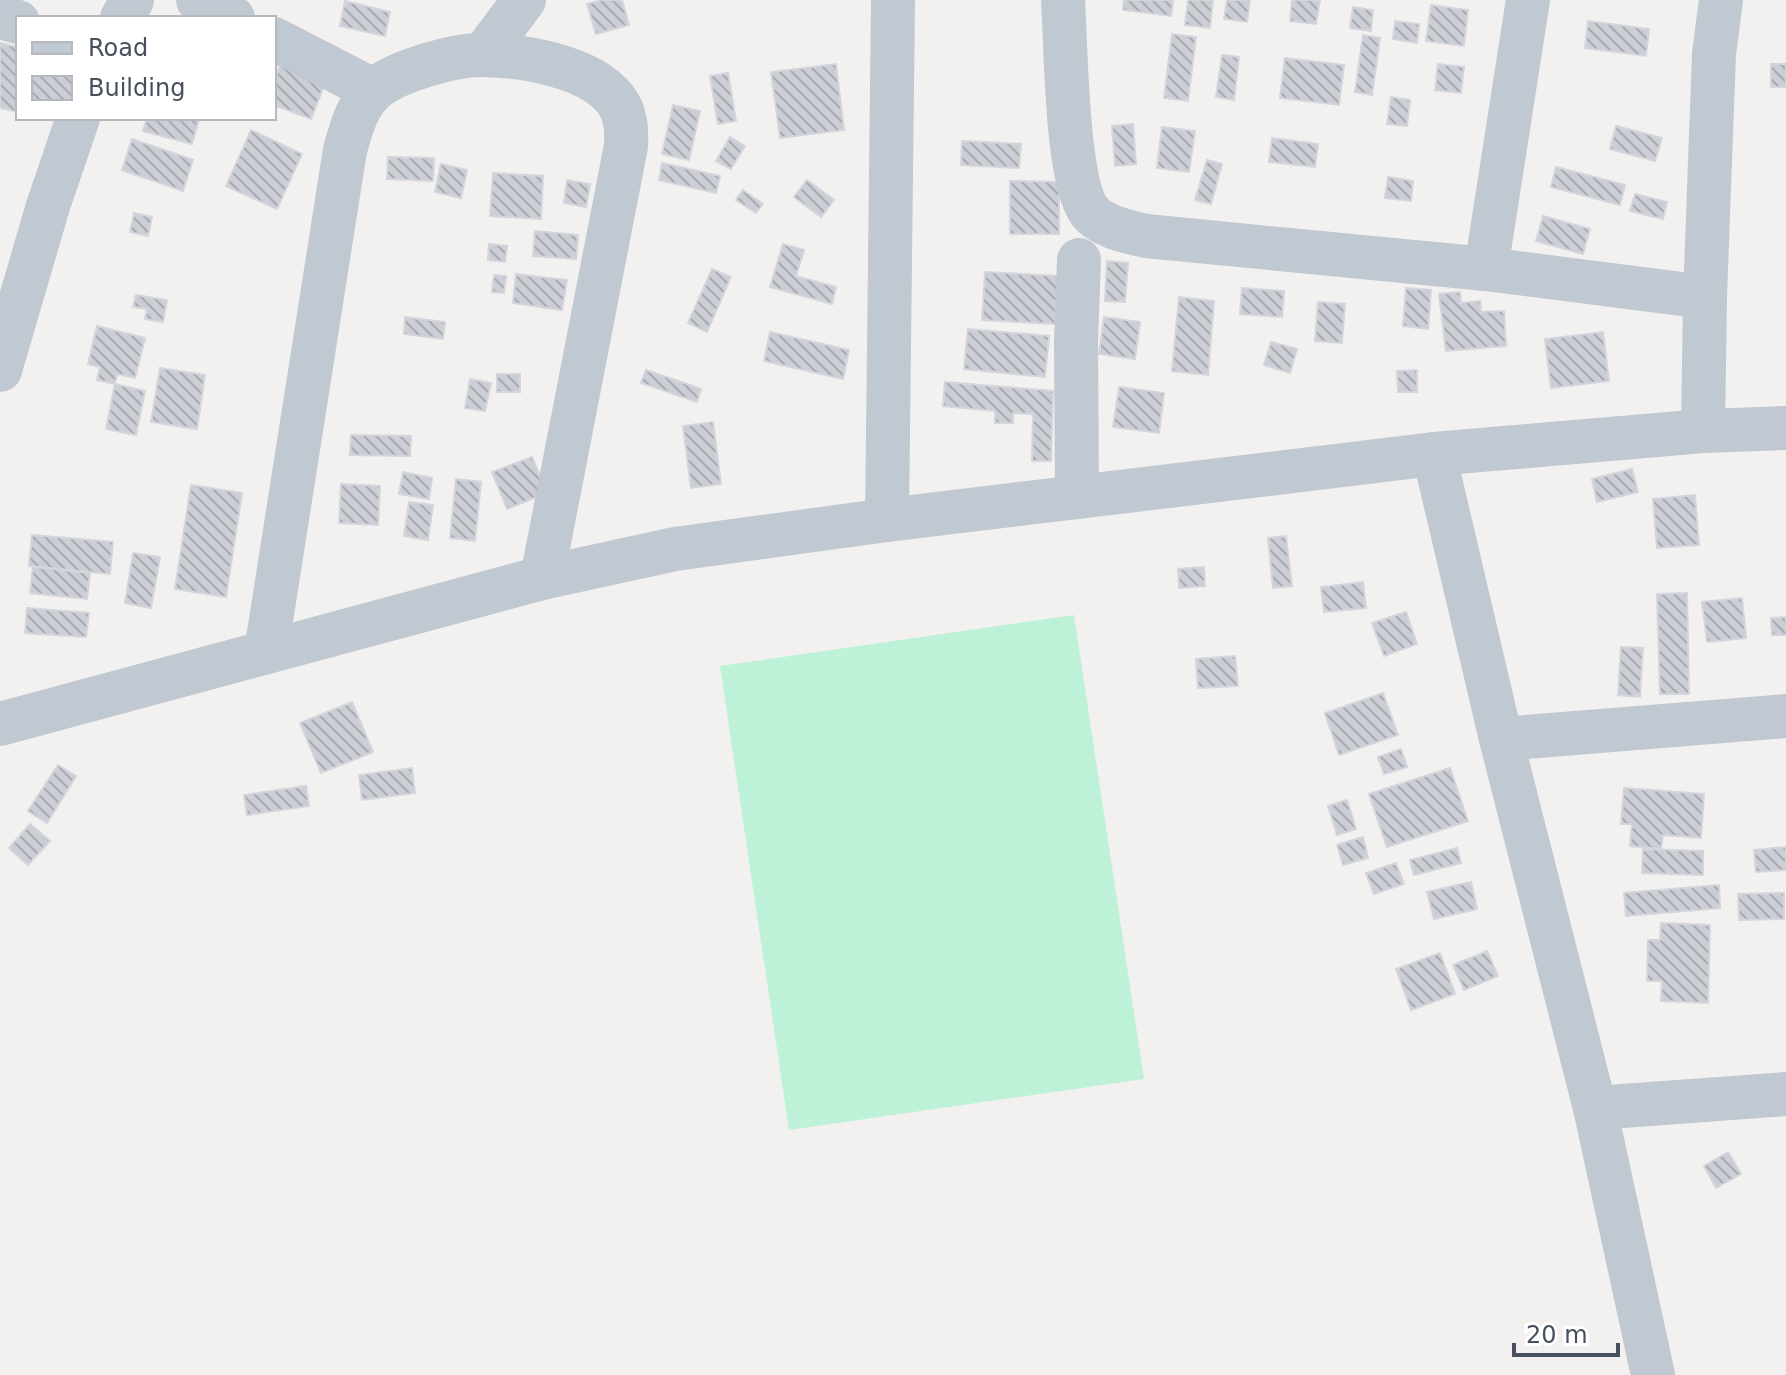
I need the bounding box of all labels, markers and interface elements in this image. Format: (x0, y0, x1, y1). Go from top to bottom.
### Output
legend (16, 16, 276, 120)
text: Road (88, 34, 148, 62)
text: Building (88, 74, 185, 102)
scale bar (1514, 1307, 1618, 1357)
text: 20 m (1526, 1321, 1588, 1349)

